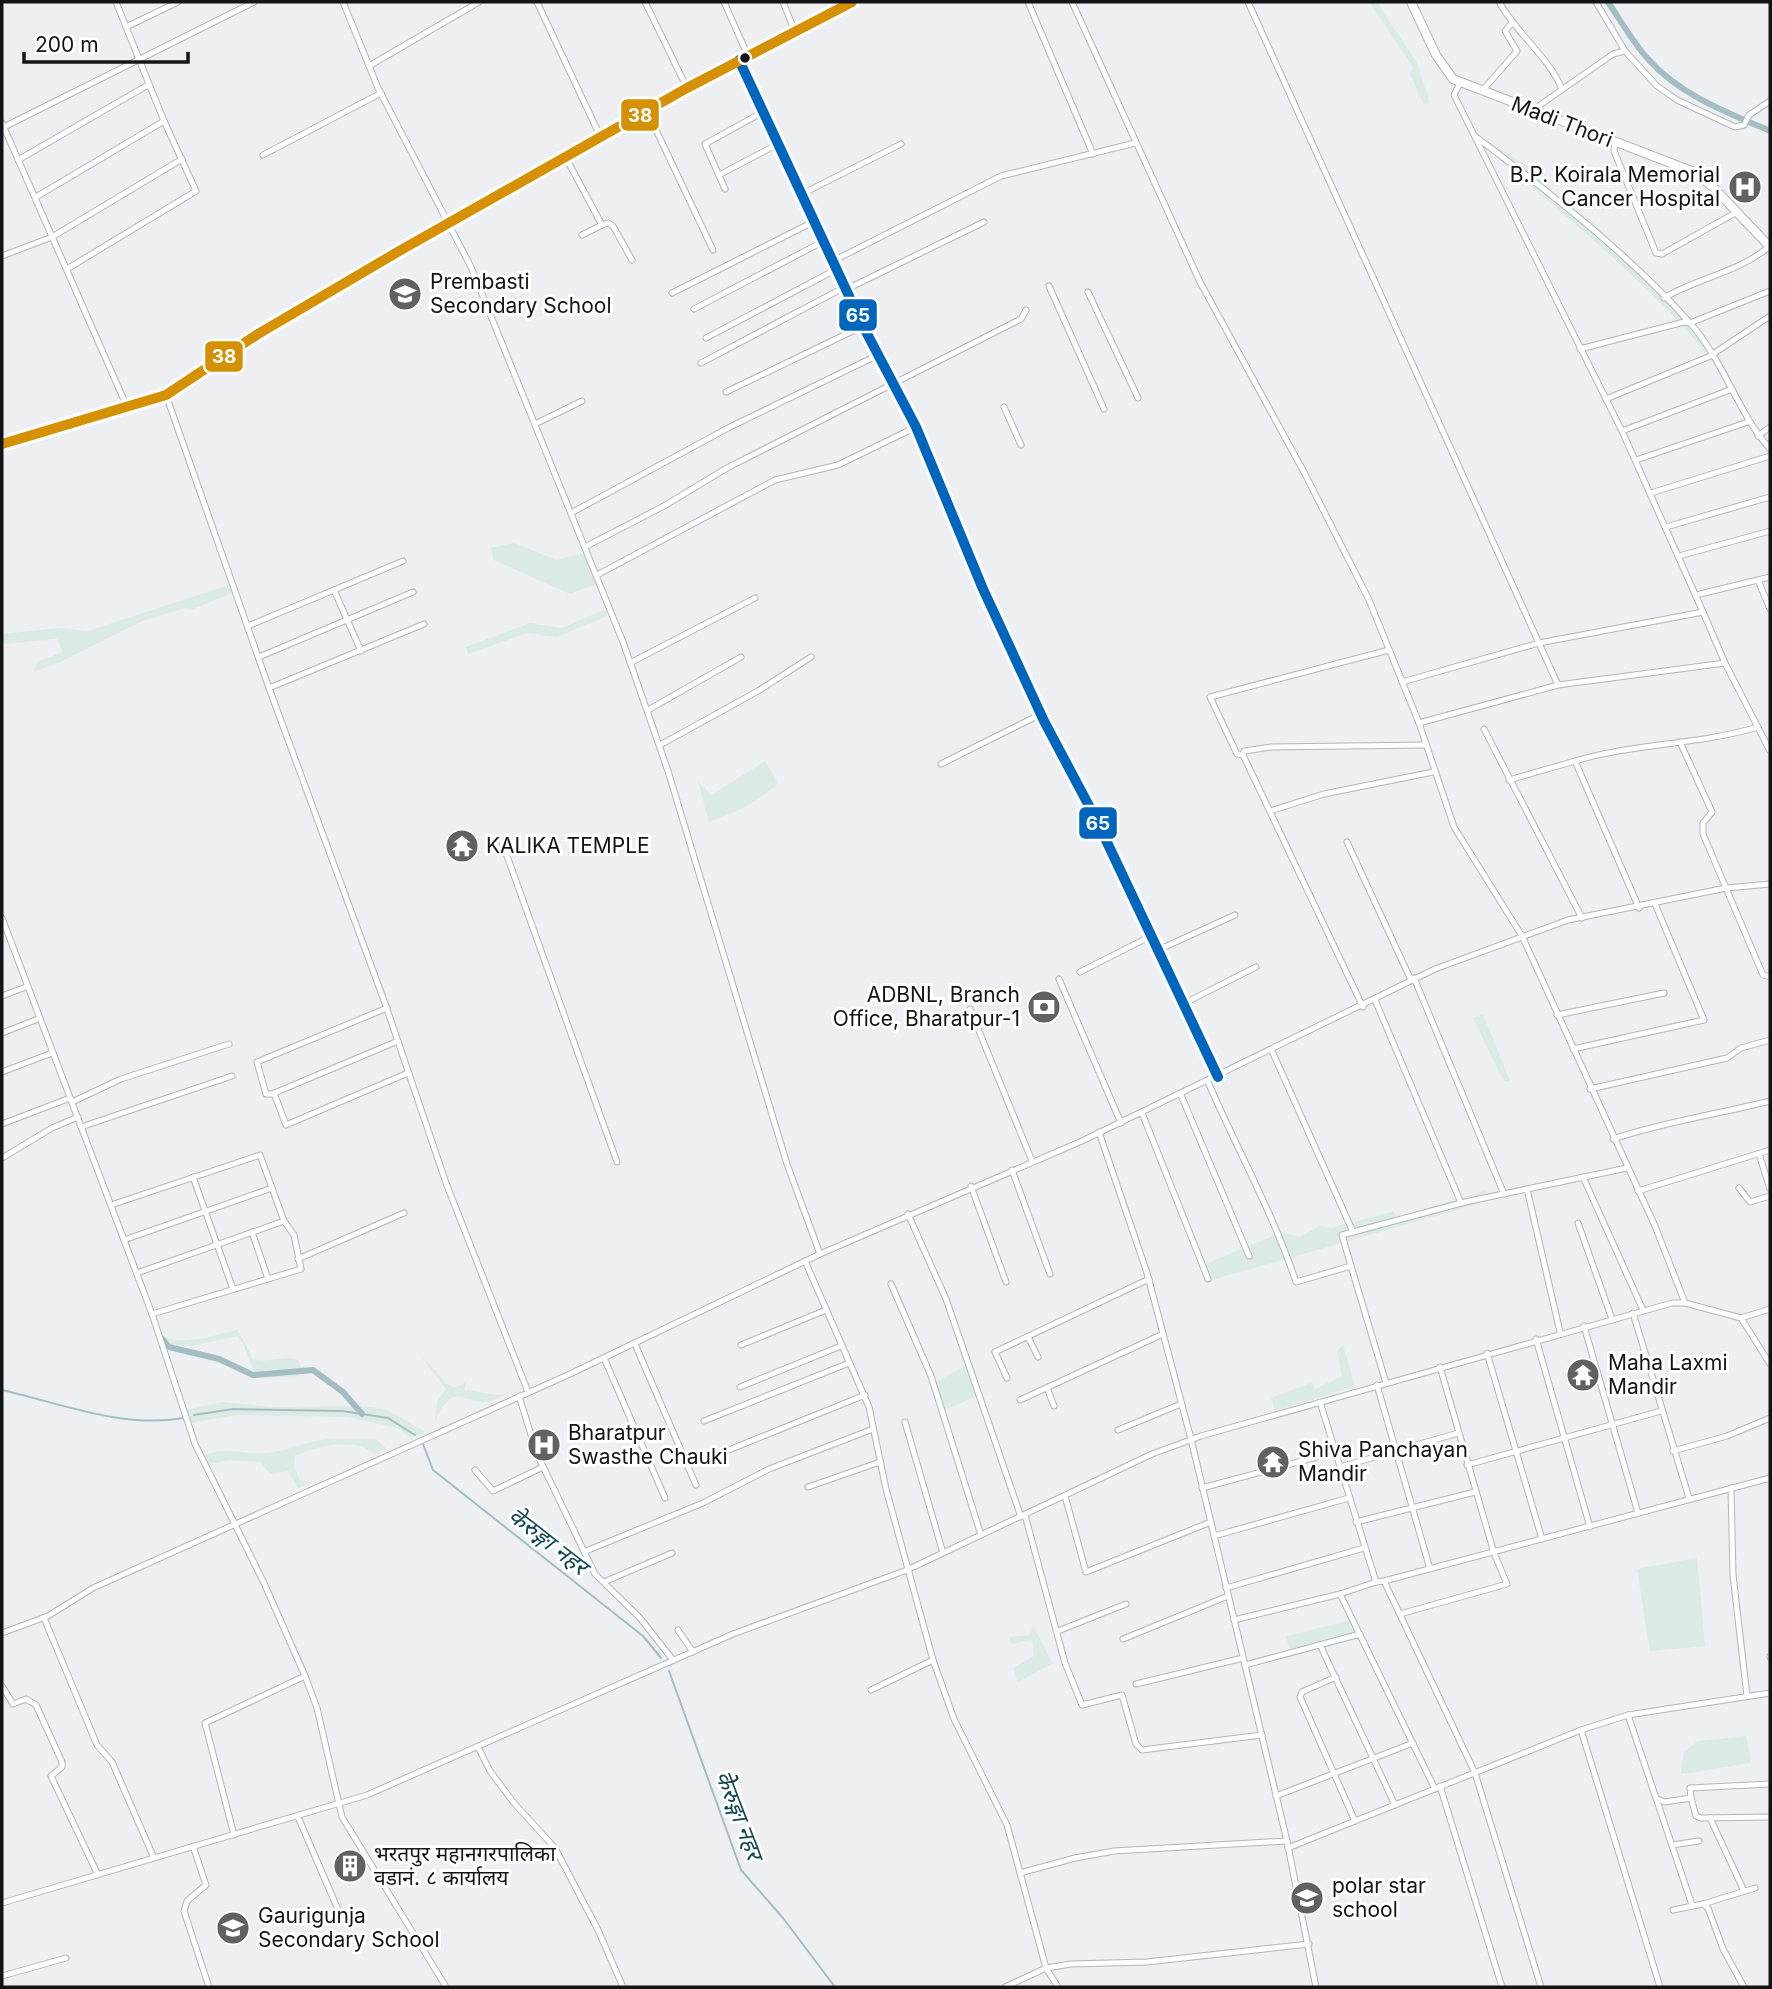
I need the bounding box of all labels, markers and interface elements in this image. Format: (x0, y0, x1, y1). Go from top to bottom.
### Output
scale bar (24, 21, 189, 65)
text: 200 m (35, 32, 99, 57)
unlabelled marker (738, 51, 752, 65)
street label: Madi Thori (1508, 91, 1616, 152)
line badge: 38 (620, 98, 660, 132)
text: 38 (628, 104, 652, 127)
place label: B.P. Koirala Memorial Cancer Hospital (1510, 162, 1720, 211)
hospital icon: B.P. Koirala Memorial Cancer Hospital (1726, 168, 1764, 206)
place label: Prembasti Secondary School (430, 269, 611, 318)
school or university icon: Prembasti Secondary School (386, 275, 424, 313)
line badge: 65 (838, 298, 878, 332)
text: 65 (846, 304, 870, 327)
line badge: 38 (204, 340, 244, 373)
text: 38 (212, 345, 236, 368)
line badge: 65 (1078, 806, 1118, 840)
text: 65 (1086, 812, 1110, 835)
temple icon: KALIKA TEMPLE (443, 827, 481, 865)
place label: KALIKA TEMPLE (486, 833, 650, 858)
place label: ADBNL, Branch Office, Bharatpur-1 (833, 982, 1020, 1031)
bank icon: ADBNL, Branch Office, Bharatpur-1 (1025, 988, 1063, 1026)
place label: Maha Laxmi Mandir (1608, 1350, 1728, 1399)
temple icon: Maha Laxmi Mandir (1564, 1356, 1602, 1394)
place label: Bharatpur Swasthe Chauki (568, 1420, 728, 1469)
hospital icon: Bharatpur Swasthe Chauki (525, 1426, 563, 1464)
place label: Shiva Panchayan Mandir (1298, 1437, 1468, 1486)
temple icon: Shiva Panchayan Mandir (1254, 1443, 1292, 1481)
water label: केरुङ्गा नहर (503, 1501, 597, 1583)
water label: केेरुङ्गा नहर (709, 1767, 770, 1868)
place label: भरतपुर महानगरपालिका वडानं. ८ कार्यालय (374, 1841, 556, 1890)
building icon: भरतपुर महानगरपालिका वडानं. ८ कार्यालय (331, 1847, 369, 1885)
place label: polar star school (1332, 1873, 1426, 1922)
school or university icon: polar star school (1288, 1879, 1326, 1917)
place label: Gaurigunja Secondary School (258, 1903, 439, 1952)
school or university icon: Gaurigunja Secondary School (214, 1909, 252, 1947)

